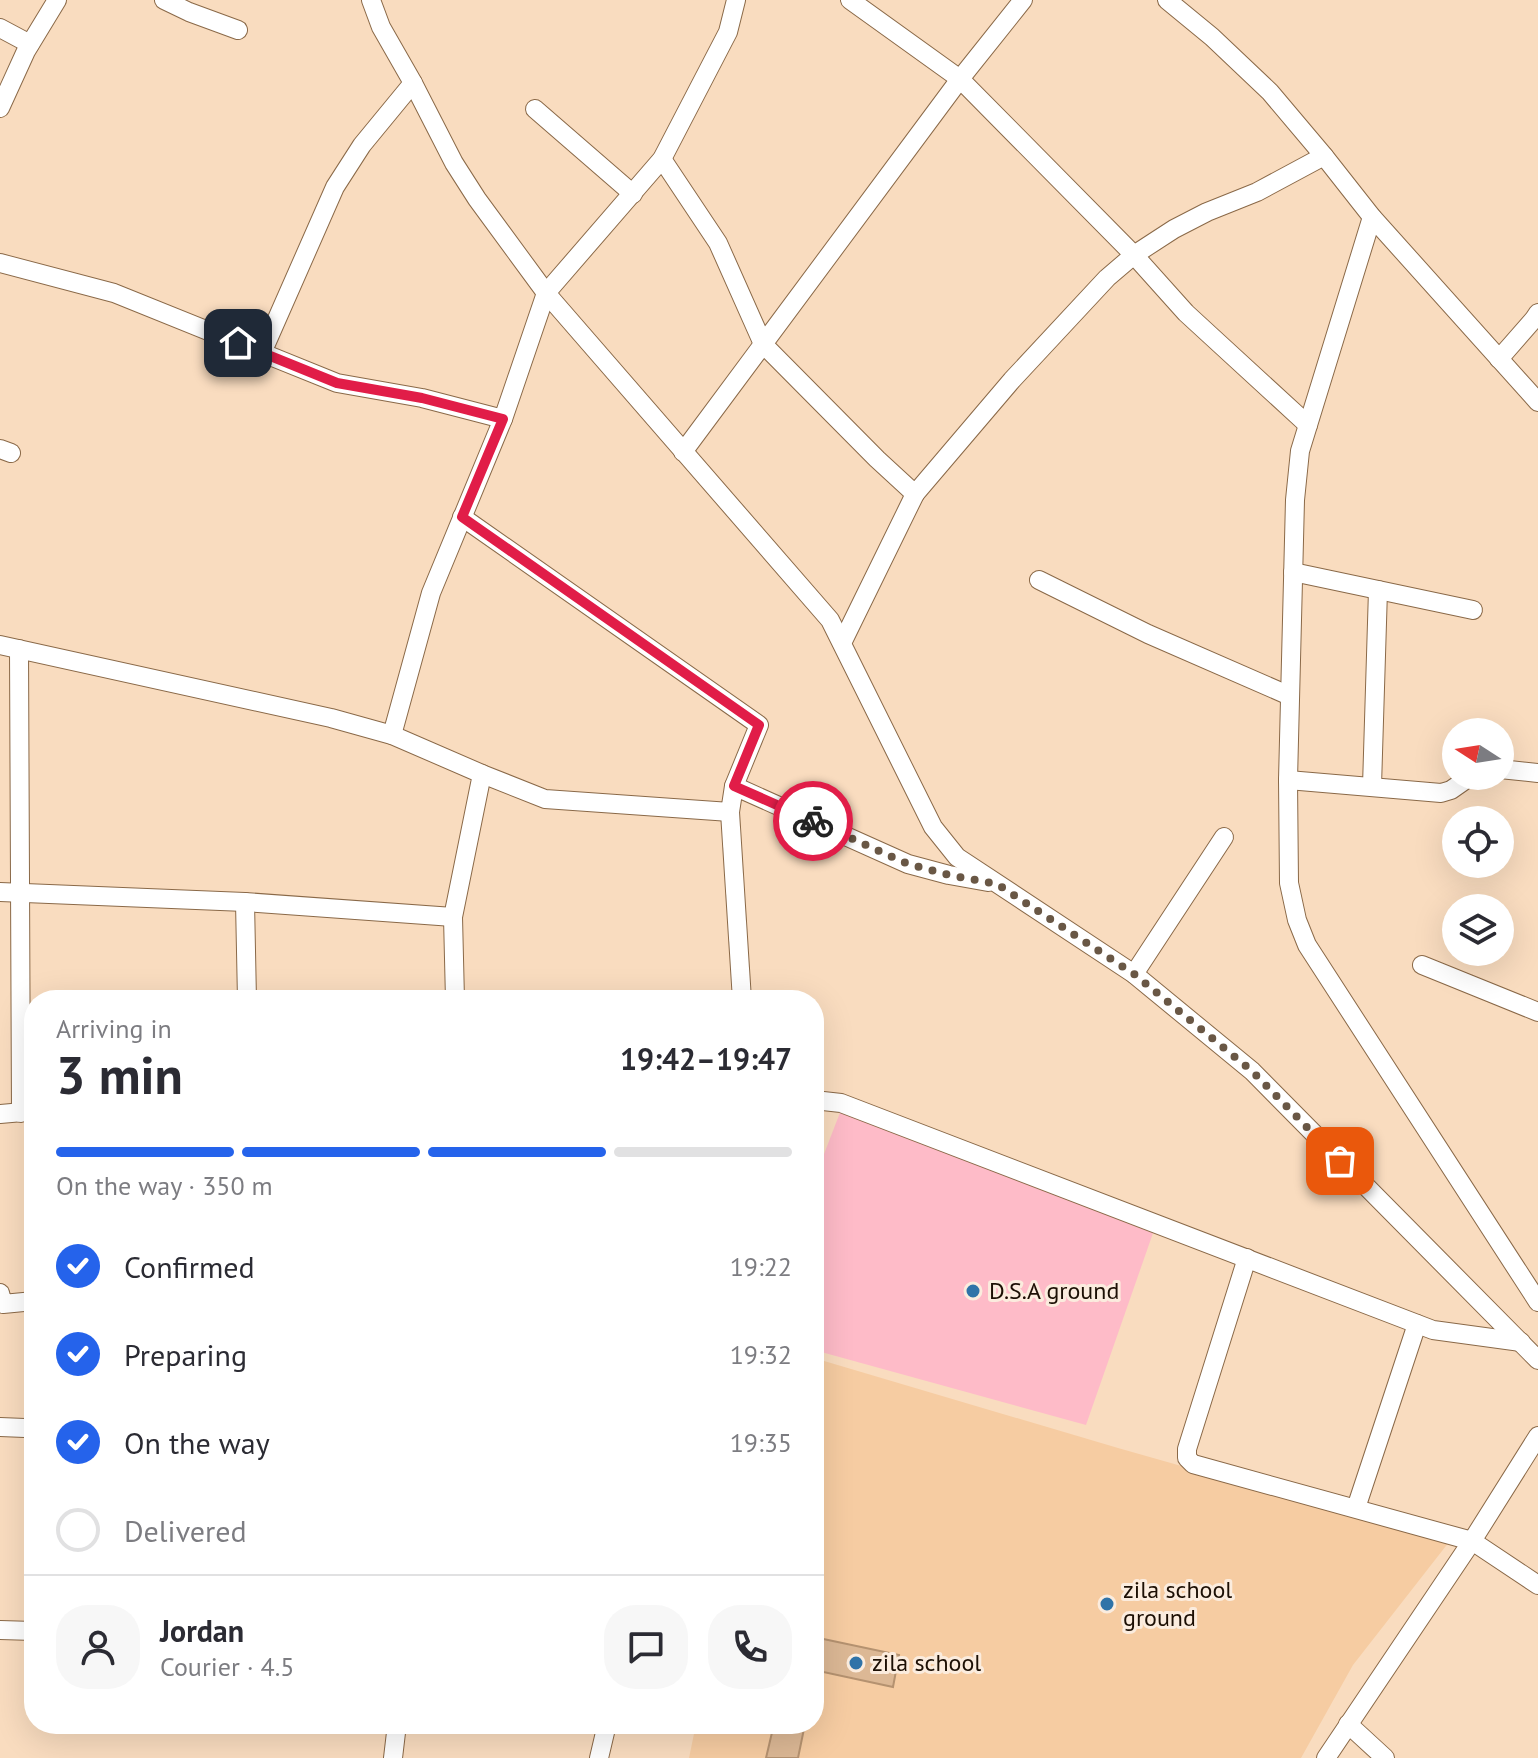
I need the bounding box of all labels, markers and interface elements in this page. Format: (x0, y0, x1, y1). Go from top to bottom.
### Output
pin (204, 309, 272, 377)
icon: home (216, 321, 260, 365)
north arrow (1442, 718, 1514, 790)
map controls (1442, 718, 1514, 966)
courier (773, 781, 853, 861)
icon: bike (791, 799, 835, 843)
button: locate (1442, 806, 1514, 878)
button: layers (1442, 894, 1514, 966)
text: Arriving in (56, 1012, 172, 1045)
text: 19:42–19:47 (620, 1039, 792, 1078)
text: 3 min (56, 1041, 183, 1108)
pin (1306, 1127, 1374, 1195)
icon: bag (1318, 1139, 1362, 1183)
text: On the way · 350 m (56, 1169, 273, 1202)
icon: check (56, 1244, 100, 1288)
text: Confirmed (124, 1247, 255, 1286)
text: 19:22 (730, 1250, 792, 1283)
place label: D.S.A ground (989, 1275, 1119, 1306)
marker: D.S.A ground (964, 1282, 982, 1300)
icon: check (56, 1332, 100, 1376)
text: Preparing (124, 1335, 247, 1374)
text: 19:32 (730, 1338, 792, 1371)
icon: check (56, 1420, 100, 1464)
text: On the way (124, 1423, 270, 1462)
text: 19:35 (730, 1426, 792, 1459)
text: Delivered (124, 1511, 247, 1550)
place label: zila school ground (1123, 1574, 1232, 1633)
marker: zila school ground (1098, 1595, 1116, 1613)
button: person (56, 1605, 140, 1689)
button: chat (604, 1605, 688, 1689)
button: phone (708, 1605, 792, 1689)
text: Jordan (160, 1611, 244, 1650)
place label: zila school (872, 1647, 981, 1678)
text: Courier · 4.5 (160, 1650, 294, 1683)
marker: zila school (847, 1654, 865, 1672)

